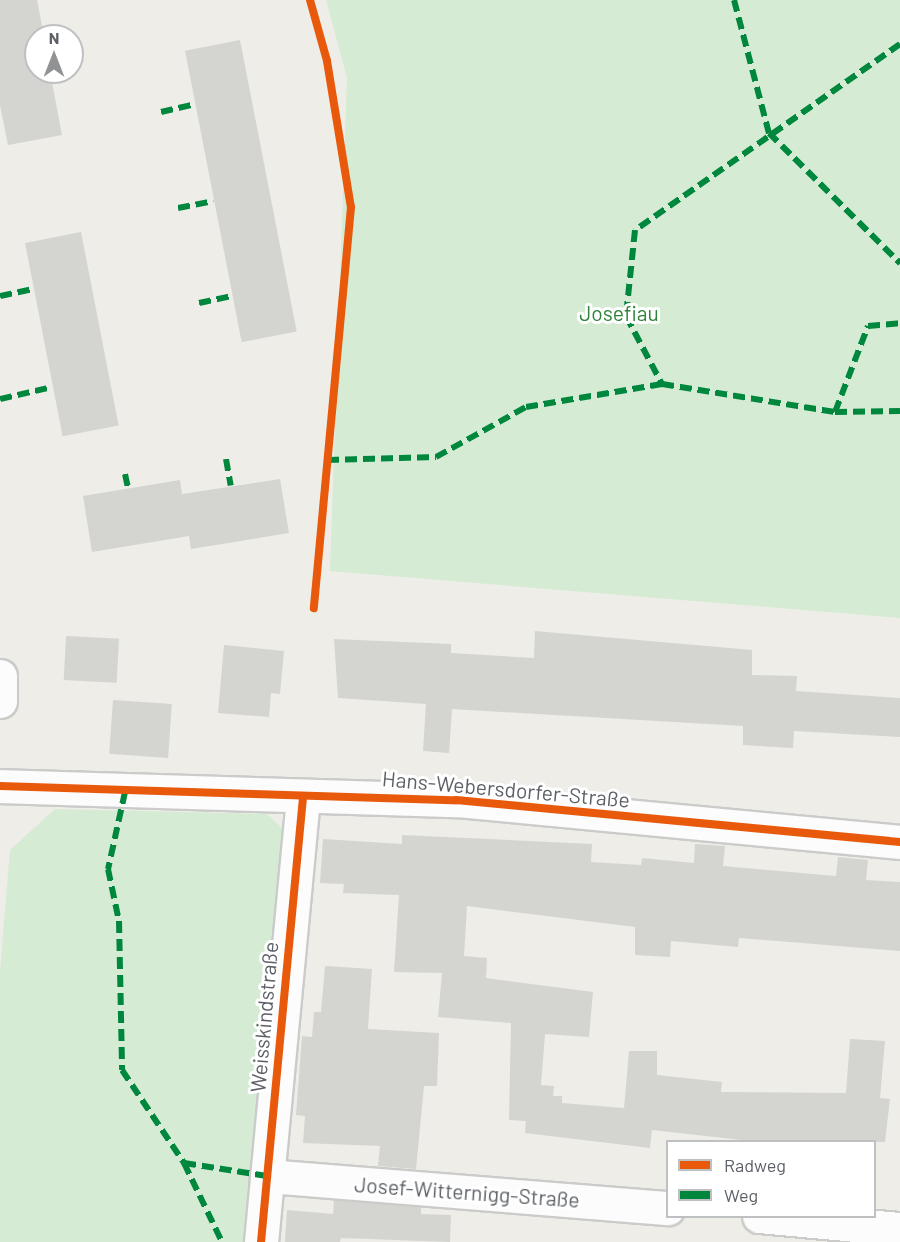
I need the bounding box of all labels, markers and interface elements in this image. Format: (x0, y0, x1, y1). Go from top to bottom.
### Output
north arrow (24, 24, 84, 84)
text: N (49, 28, 59, 47)
park label: Josefiau (579, 300, 659, 326)
street label: Hans-Webersdorfer-Straße (381, 766, 631, 812)
street label: Weisskindstraße (245, 941, 283, 1093)
legend (666, 1140, 876, 1218)
text: Radweg (724, 1154, 786, 1176)
street label: Josef-Witternigg-Straße (354, 1172, 580, 1212)
text: Weg (724, 1184, 758, 1206)

